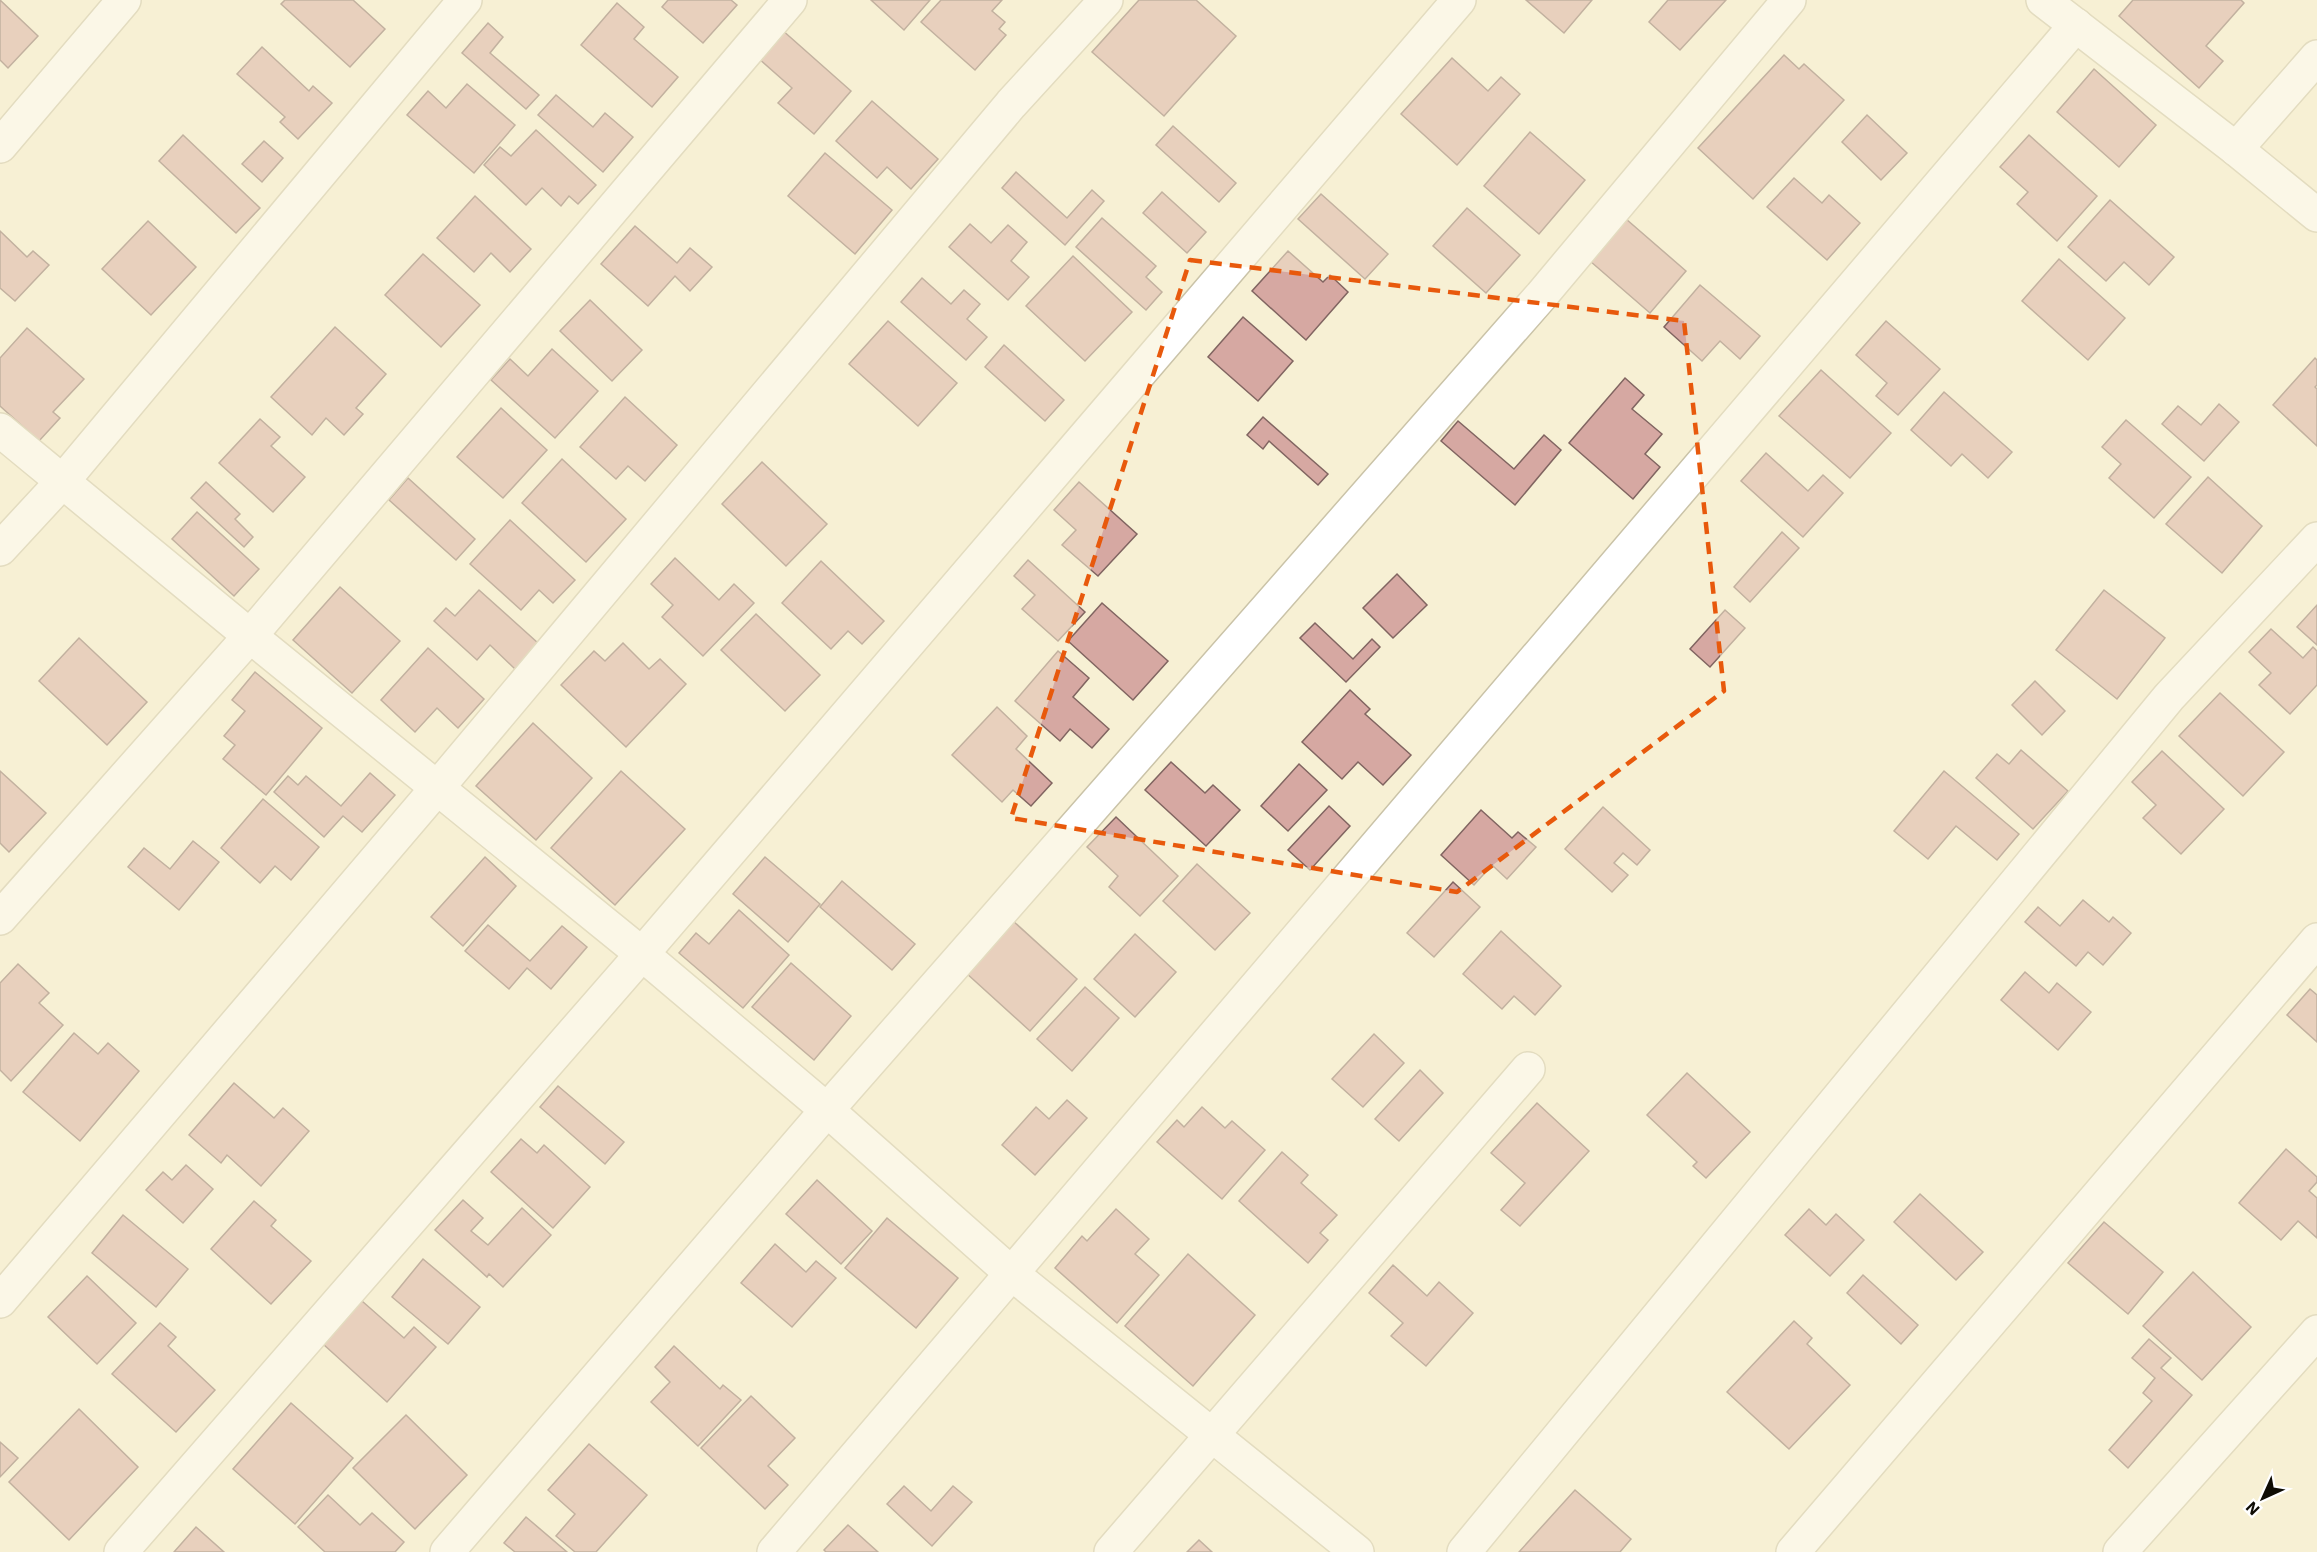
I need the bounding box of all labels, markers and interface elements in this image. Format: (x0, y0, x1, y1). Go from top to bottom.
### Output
north arrow (2233, 1468, 2293, 1528)
text: N (2241, 1497, 2264, 1520)

